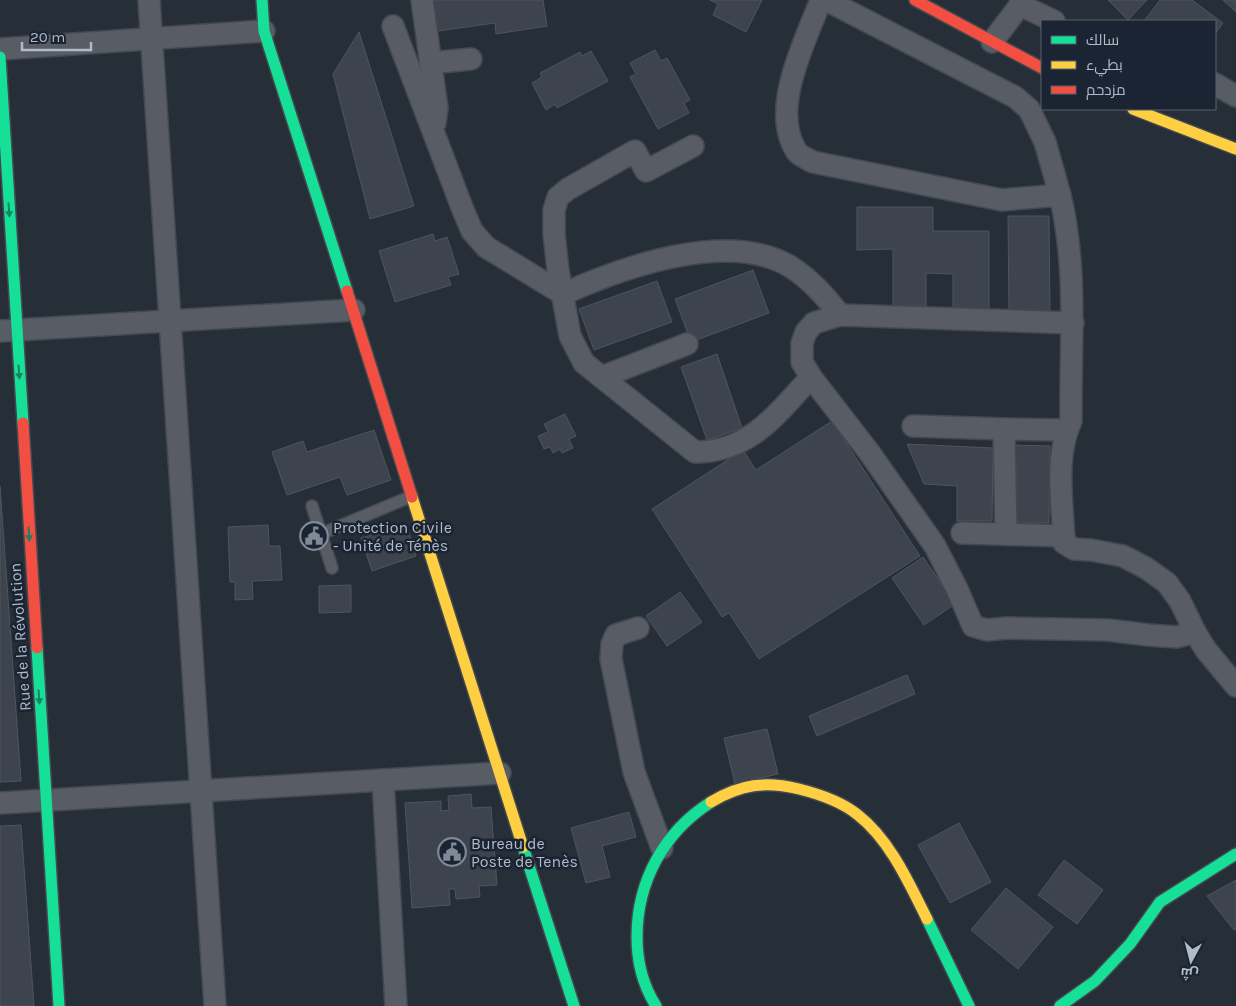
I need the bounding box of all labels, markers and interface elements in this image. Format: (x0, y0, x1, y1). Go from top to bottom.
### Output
scale bar (22, 20, 91, 52)
legend (1041, 20, 1216, 110)
text: 20 m (30, 28, 65, 46)
text: سالك (1086, 31, 1119, 49)
text: بطيء (1086, 56, 1123, 77)
text: مزدحم (1086, 81, 1126, 100)
one-way arrow (6, 202, 14, 218)
one-way arrow (16, 365, 24, 381)
place label: Protection Civile - Unité de Ténès (333, 518, 452, 555)
public building icon: Protection Civile - Unité de Ténès (299, 521, 329, 551)
one-way arrow (26, 527, 34, 543)
street label: Rue de la Révolution (5, 562, 35, 712)
one-way arrow (36, 689, 44, 705)
place label: Bureau de Poste de Tenès (471, 834, 578, 871)
public building icon: Bureau de Poste de Tenès (437, 837, 467, 867)
north arrow (1166, 936, 1216, 986)
text: ش (1179, 964, 1199, 983)

